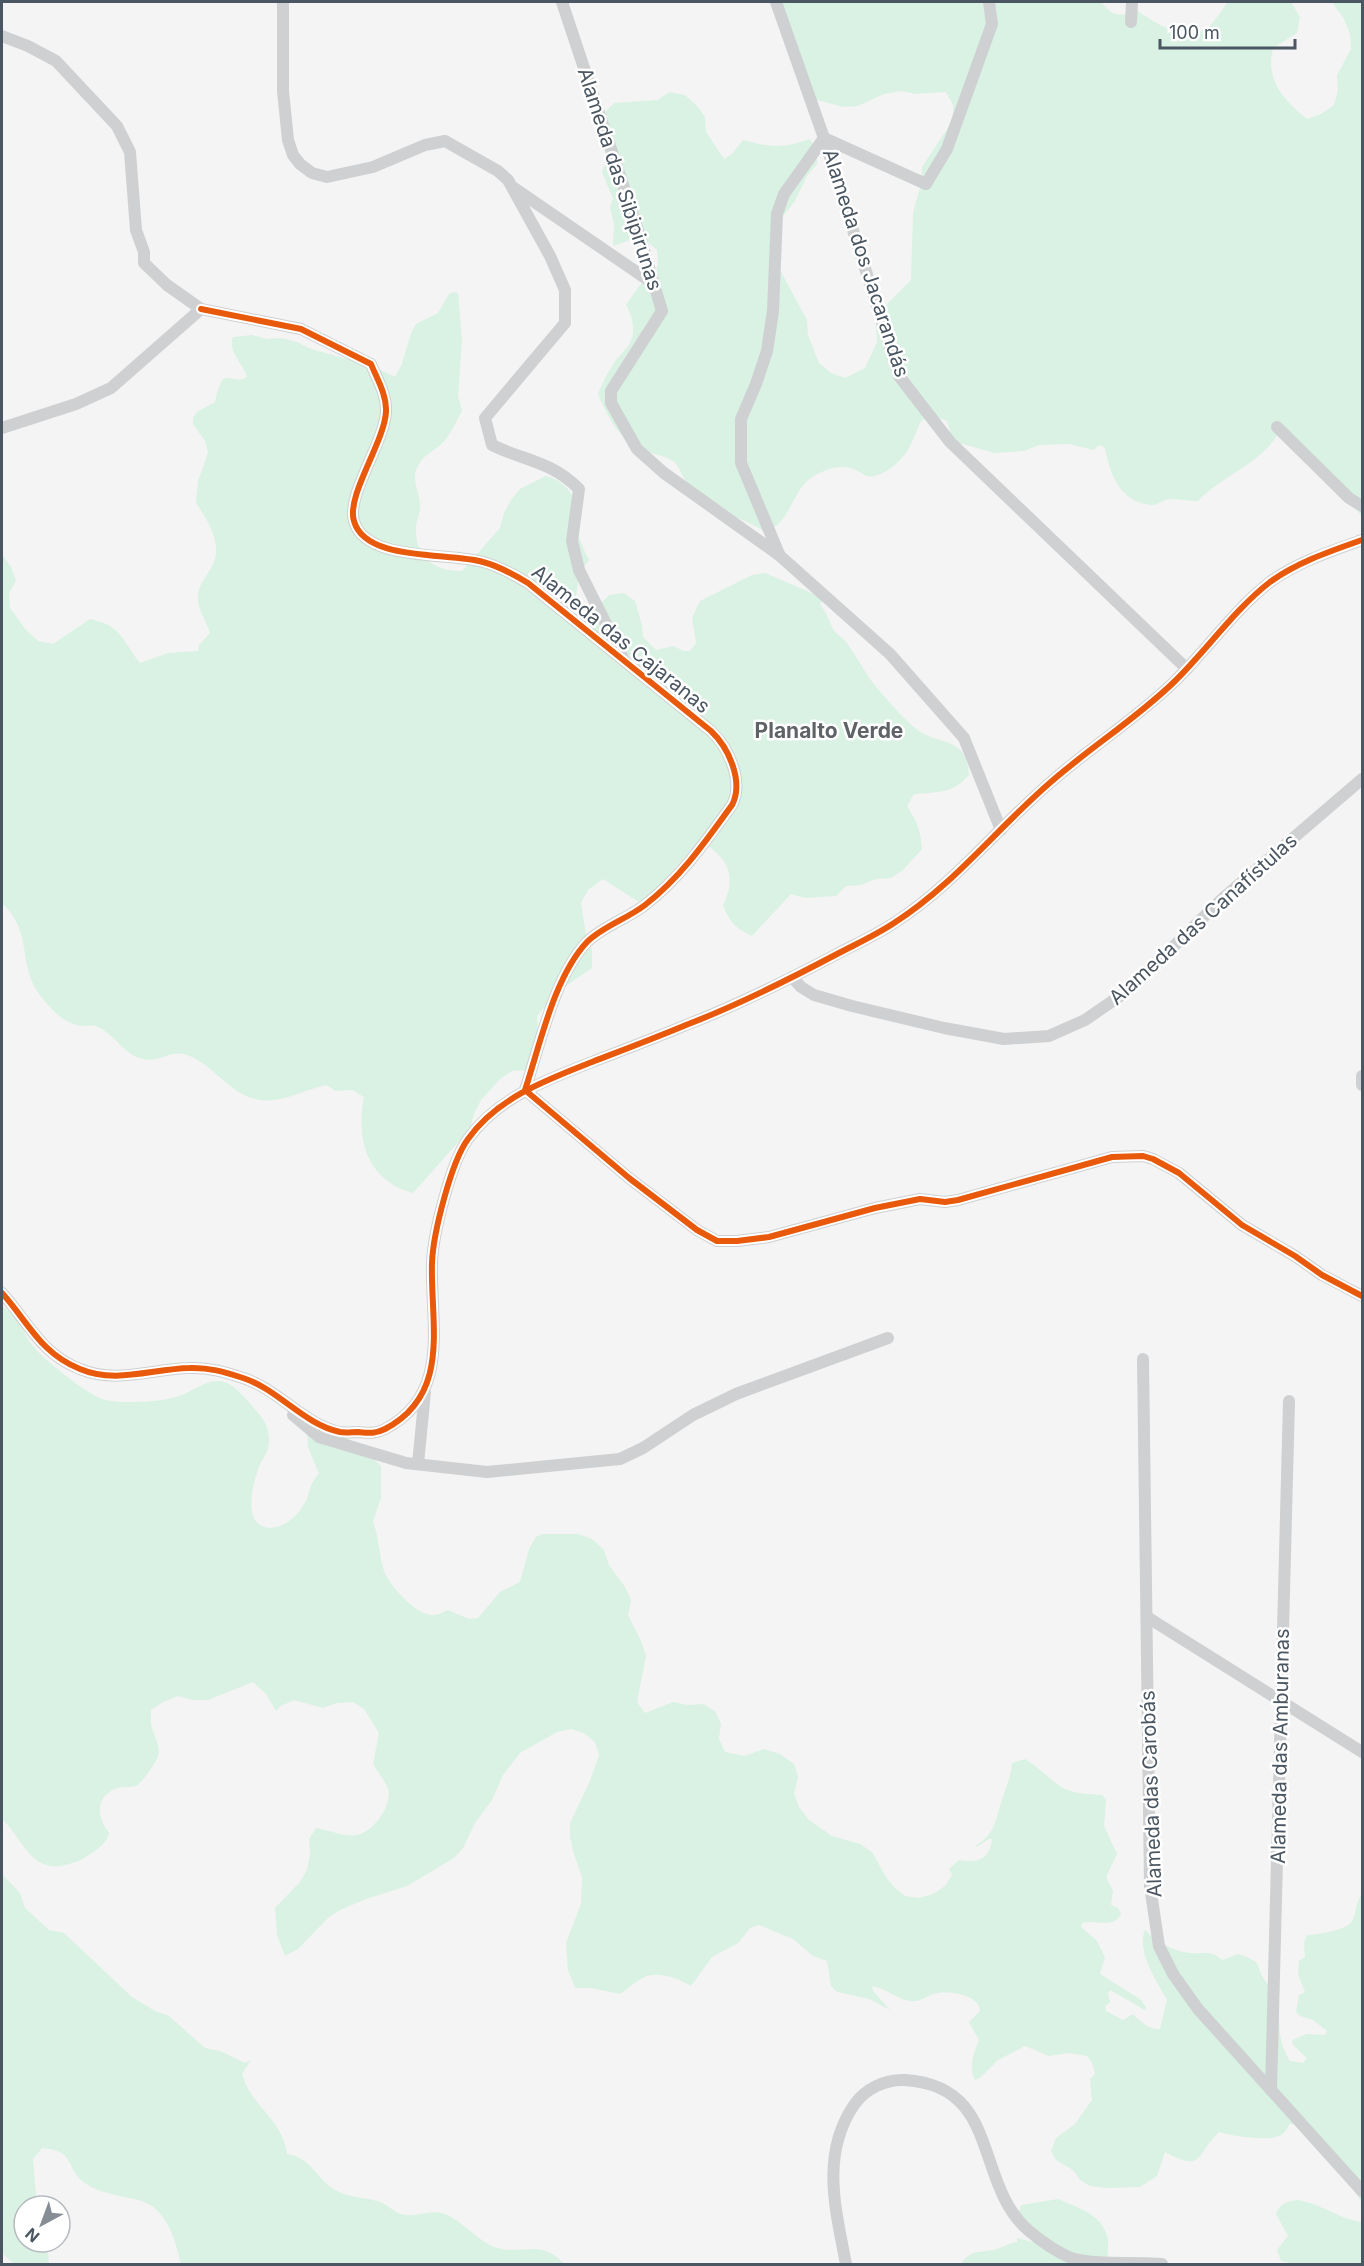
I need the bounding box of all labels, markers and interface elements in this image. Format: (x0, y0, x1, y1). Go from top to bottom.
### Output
scale bar (1160, 12, 1295, 50)
text: 100 m (1169, 22, 1220, 43)
street label: Alameda das Sibipirunas (573, 65, 667, 293)
street label: Alameda dos Jacarandás (818, 146, 914, 380)
street label: Alameda das Cajaranas (527, 560, 715, 718)
district label: Planalto Verde (755, 718, 903, 743)
street label: Alameda das Canafístulas (1104, 828, 1302, 1010)
street label: Alameda das Amburanas (1266, 1628, 1294, 1864)
street label: Alameda das Carobás (1135, 1690, 1167, 1898)
north arrow (12, 2194, 72, 2254)
text: N (21, 2224, 43, 2247)

